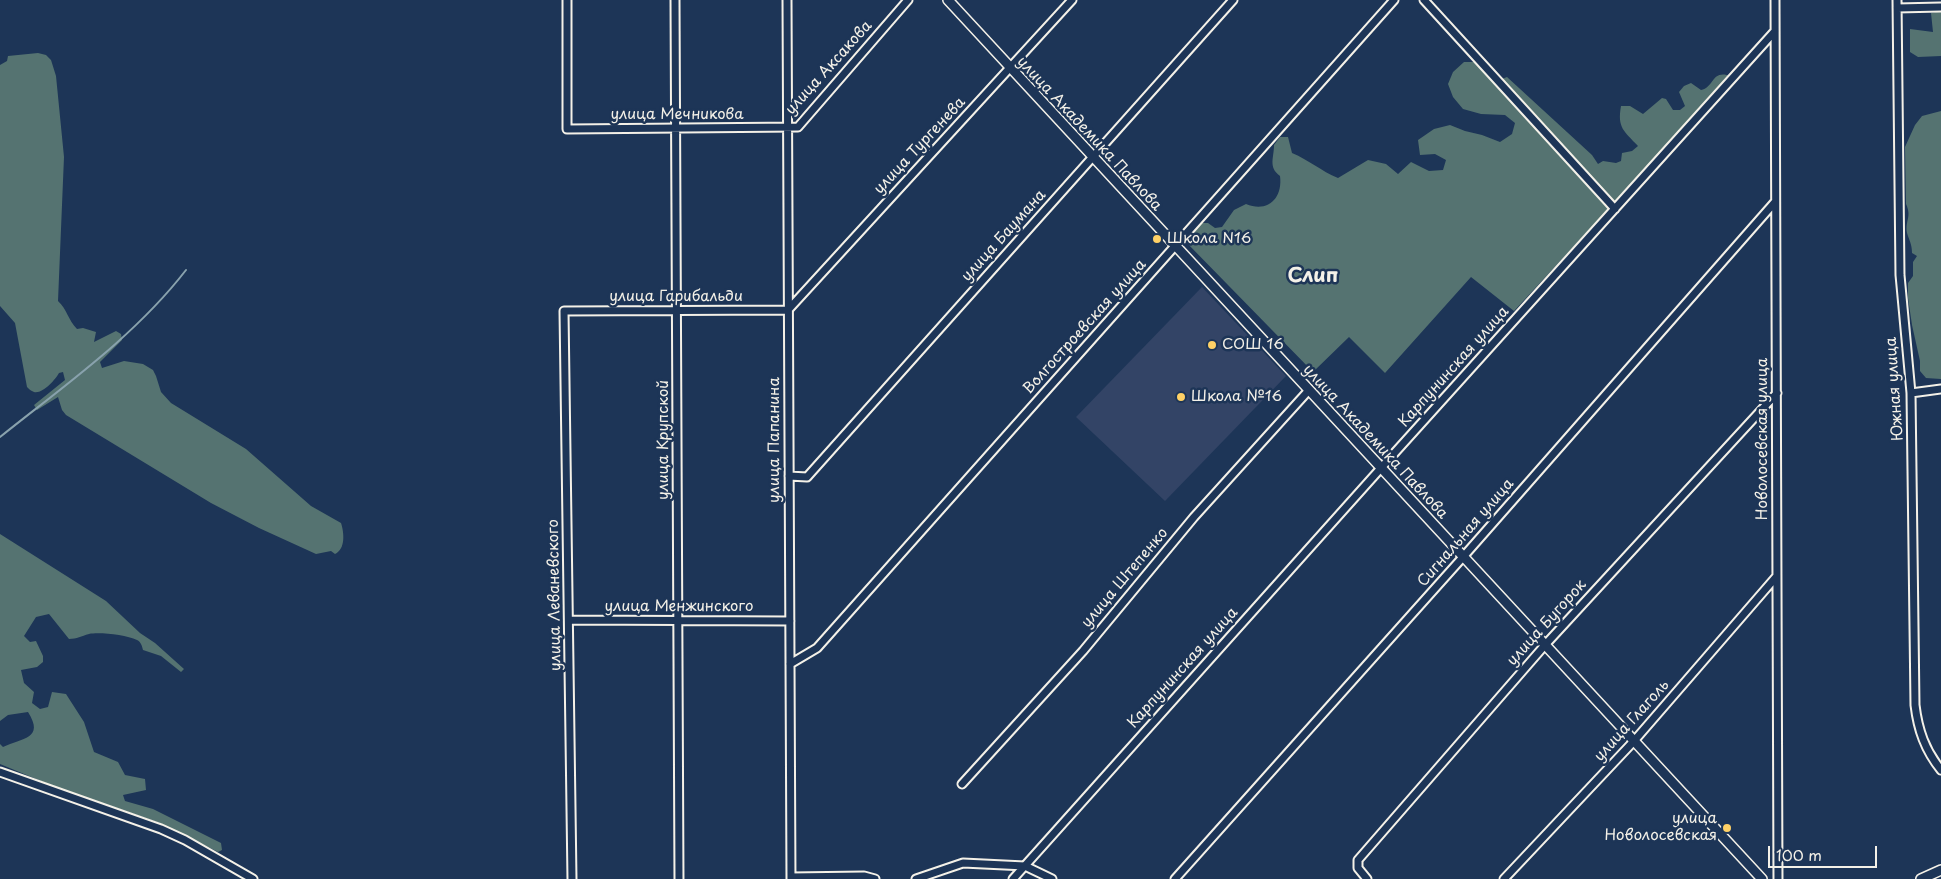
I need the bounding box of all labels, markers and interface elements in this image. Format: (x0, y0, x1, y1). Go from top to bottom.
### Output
street label: улица Аксакова (782, 17, 876, 119)
street label: улица Академика Павлова (1013, 53, 1165, 215)
street label: улица Тургенева (870, 94, 970, 198)
street label: улица Мечникова (610, 106, 744, 124)
street label: улица Баумана (958, 186, 1050, 286)
place label: Школа N16 (1167, 230, 1251, 248)
marker: Школа N16 (1151, 233, 1163, 245)
street label: Волгостроевская улица (1020, 256, 1150, 398)
district label: Слип (1287, 264, 1339, 288)
street label: улица Гарибальди (609, 288, 743, 306)
street label: Карпунинская улица (1395, 303, 1513, 431)
place label: СОШ 16 (1222, 336, 1284, 354)
street label: Южная улица (1882, 336, 1908, 442)
marker: СОШ 16 (1206, 339, 1218, 351)
street label: Новолосевская улица (1754, 358, 1772, 520)
street label: улица Академика Павлова (1299, 361, 1451, 523)
street label: улица Папанина (766, 377, 784, 503)
street label: улица Крупской (655, 380, 673, 500)
place label: Школа №16 (1191, 388, 1282, 406)
marker: Школа №16 (1175, 391, 1187, 403)
street label: Сигнальная улица (1414, 475, 1518, 591)
street label: улица Леваневского (545, 519, 565, 671)
street label: улица Штепенко (1078, 524, 1172, 632)
street label: улица Бугорок (1504, 576, 1590, 670)
street label: улица Менжинского (605, 598, 753, 616)
street label: Карпунинская улица (1124, 604, 1242, 732)
street label: улица Глаголь (1591, 677, 1673, 765)
place label: улица Новолосевская (1605, 810, 1717, 845)
marker: улица Новолосевская (1721, 822, 1733, 834)
scale bar (1771, 836, 1880, 868)
text: 100 m (1776, 843, 1822, 866)

